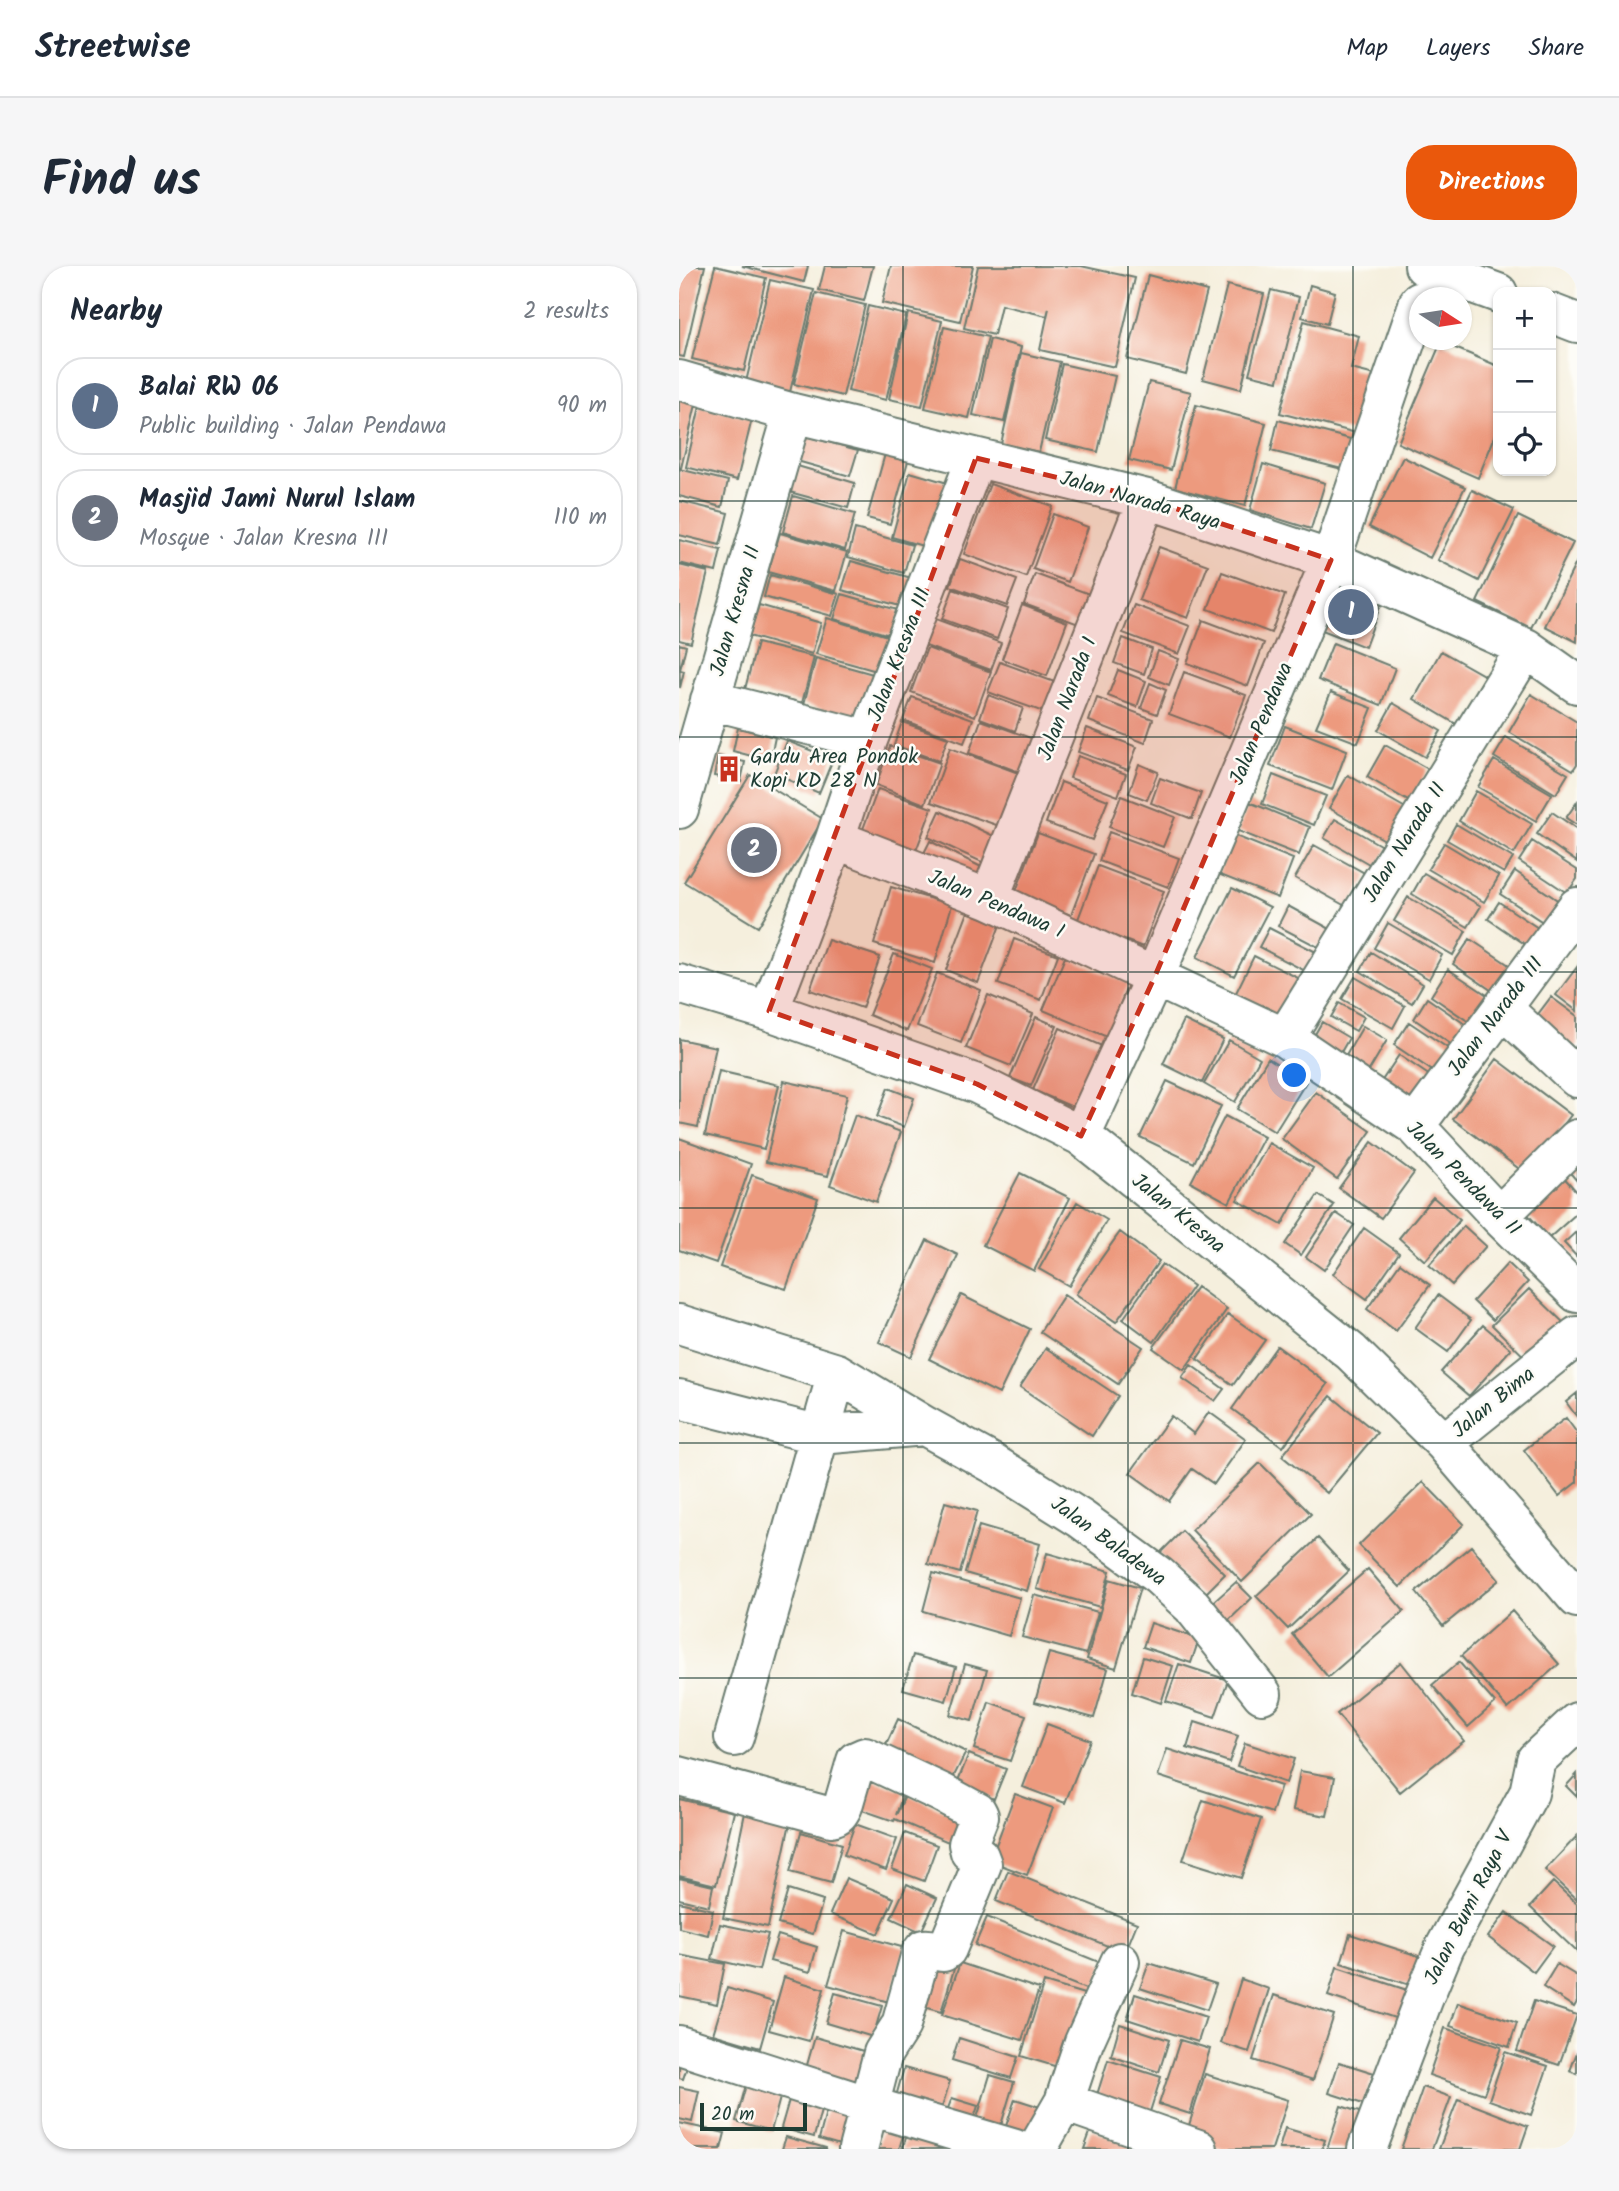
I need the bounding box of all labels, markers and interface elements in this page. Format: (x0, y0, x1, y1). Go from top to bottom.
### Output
text: Streetwise (35, 22, 191, 75)
text: Map (1346, 29, 1388, 68)
text: Layers (1426, 29, 1490, 68)
text: Share (1528, 29, 1584, 68)
text: Find us (42, 143, 200, 221)
button: Directions (1406, 145, 1577, 220)
north arrow (1409, 287, 1472, 350)
map controls (1493, 287, 1556, 476)
button: + (1493, 287, 1556, 350)
text: Nearby (70, 288, 162, 336)
text: 2 results (523, 294, 609, 330)
button: − (1493, 350, 1556, 413)
text: Balai RW 06 (139, 367, 279, 409)
text: 1 (92, 388, 98, 424)
text: 90 m (557, 388, 607, 424)
text: Public building · Jalan Pendawa (139, 409, 447, 445)
button: locate (1493, 413, 1556, 476)
street label: Jalan Narada Raya (1056, 462, 1224, 540)
text: Masjid Jami Nurul Islam (139, 479, 415, 521)
text: 2 (88, 500, 102, 536)
text: 110 m (554, 500, 607, 536)
text: Mosque · Jalan Kresna III (139, 521, 388, 557)
street label: Jalan Kresna II (702, 542, 770, 680)
street label: Jalan Kresna III (859, 583, 941, 727)
pin: 1 (1328, 586, 1374, 638)
street label: Jalan Narada I (1029, 632, 1107, 766)
street label: Jalan Pendawa (1221, 657, 1303, 791)
place label: Gardu Area Pondok Kopi KD 28 N (750, 741, 918, 798)
building icon: Gardu Area Pondok Kopi KD 28 N (714, 754, 744, 784)
street label: Jalan Narada II (1355, 776, 1455, 910)
pin: 2 (731, 824, 777, 876)
street label: Jalan Pendawa I (923, 861, 1069, 949)
street label: Jalan Narada III (1440, 950, 1552, 1084)
your location (1277, 1058, 1311, 1092)
street label: Jalan Pendawa II (1398, 1114, 1528, 1244)
street label: Jalan Kresna (1124, 1166, 1232, 1262)
street label: Jalan Bima (1445, 1359, 1543, 1447)
street label: Jalan Baladewa (1043, 1489, 1173, 1595)
street label: Jalan Bumi Raya V (1416, 1823, 1523, 1991)
scale bar (700, 2100, 807, 2132)
text: 20 m (711, 2100, 754, 2130)

